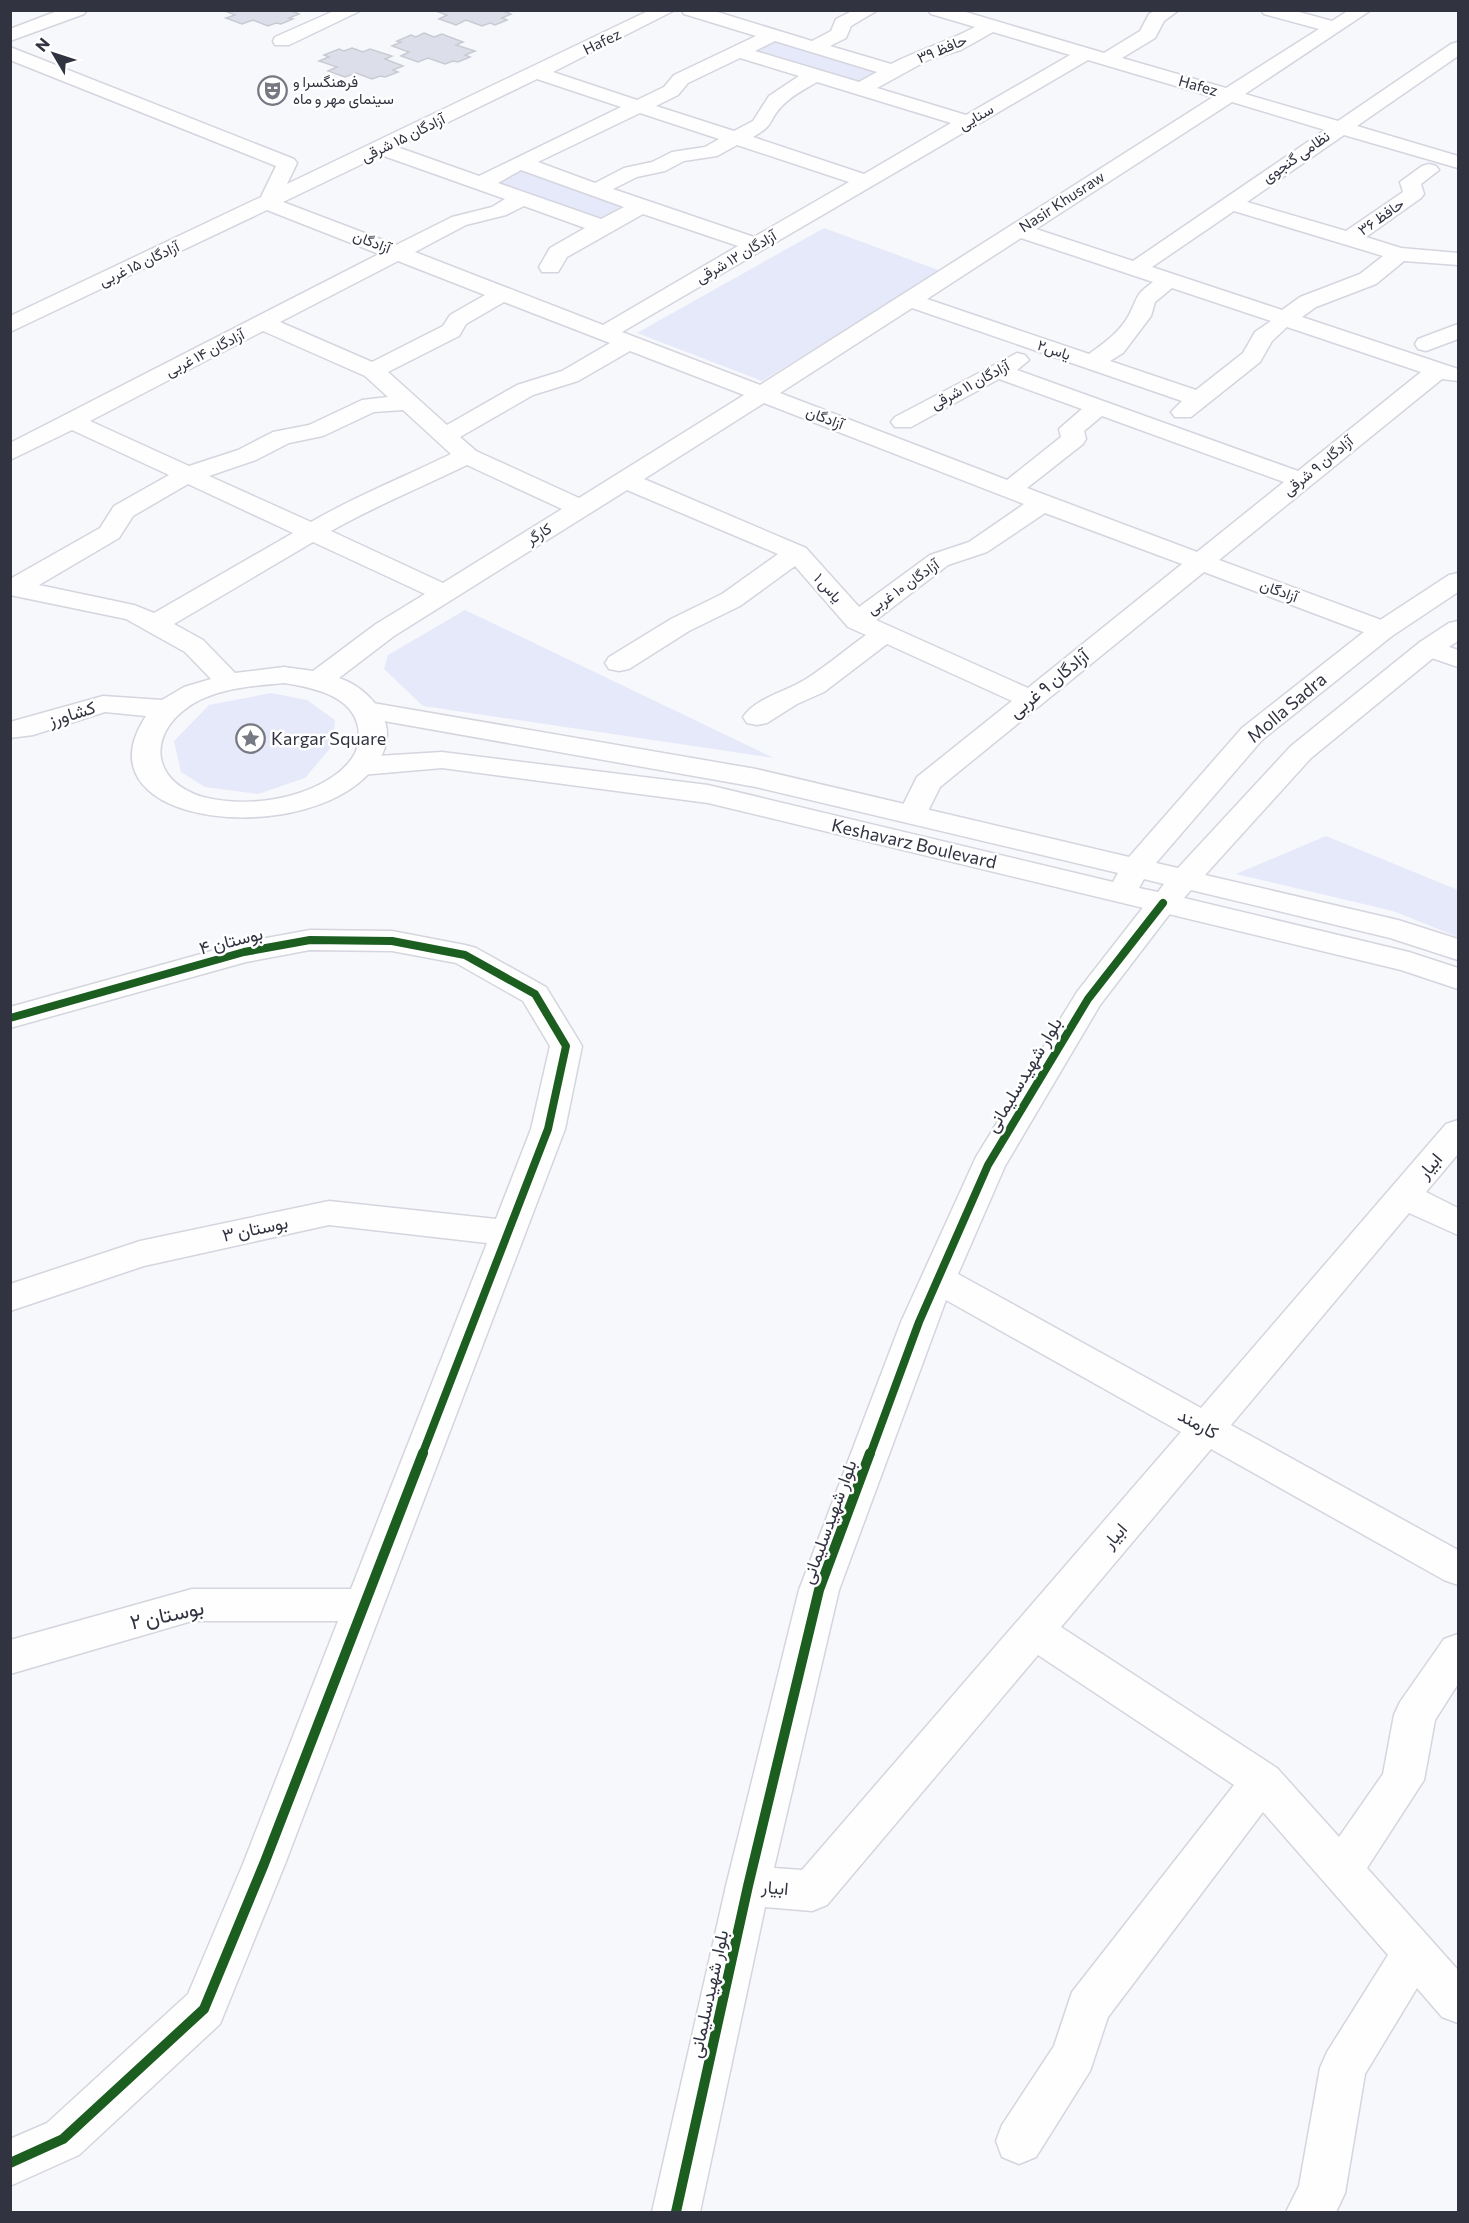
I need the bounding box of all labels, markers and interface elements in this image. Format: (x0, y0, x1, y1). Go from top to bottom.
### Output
north arrow (24, 24, 84, 84)
street label: Hafez (580, 24, 623, 58)
street label: حافظ ۳۹ (914, 30, 969, 66)
text: N (31, 34, 53, 55)
street label: Hafez (1177, 71, 1220, 99)
place label: فرهنگسرا و سینمای مهر و ماه (293, 72, 394, 109)
theatre icon: فرهنگسرا و سینمای مهر و ماه (256, 75, 288, 107)
street label: سنایی (955, 99, 997, 135)
street label: آزادگان ۱۵ شرقی (358, 108, 450, 167)
street label: نظامی گنجوی (1258, 126, 1334, 188)
street label: Nasir Khusraw (1015, 167, 1107, 235)
street label: حافظ ۳۶ (1354, 194, 1407, 239)
street label: آزادگان ۱۲ شرقی (692, 225, 781, 288)
street label: آزادگان (351, 226, 395, 258)
street label: آزادگان ۱۵ غربی (96, 236, 184, 291)
street label: آزادگان ۱۴ غربی (162, 324, 249, 381)
street label: یاس۲ (1035, 335, 1073, 365)
street label: آزادگان ۱۱ شرقی (927, 355, 1014, 414)
street label: آزادگان (804, 402, 848, 434)
street label: آزادگان ۹ شرقی (1279, 431, 1358, 501)
street label: کارگر (521, 518, 555, 549)
street label: آزادگان ۱۰ غربی (863, 554, 944, 619)
street label: یاس ۱ (809, 569, 847, 607)
street label: آزادگان (1258, 575, 1302, 607)
street label: آزادگان ۹ غربی (1004, 643, 1095, 723)
street label: Molla Sadra (1242, 668, 1330, 747)
street label: کشاورز (45, 696, 98, 732)
place icon: Kargar Square (234, 723, 266, 755)
place label: Kargar Square (271, 727, 386, 749)
street label: Keshavarz Boulevard (830, 813, 999, 873)
street label: بوستان ۴ (197, 921, 265, 960)
street label: بلوار شهیدسلیمانی (980, 1013, 1067, 1137)
street label: ابیار (1412, 1148, 1447, 1184)
street label: بوستان ۳ (220, 1210, 290, 1247)
street label: کارمند (1174, 1403, 1222, 1444)
street label: بلوار شهیدسلیمانی (795, 1457, 862, 1587)
street label: ابیار (1096, 1518, 1132, 1554)
street label: بوستان ۲ (127, 1594, 206, 1635)
street label: ابیار (760, 1875, 789, 1900)
street label: بلوار شهیدسلیمانی (684, 1928, 733, 2060)

